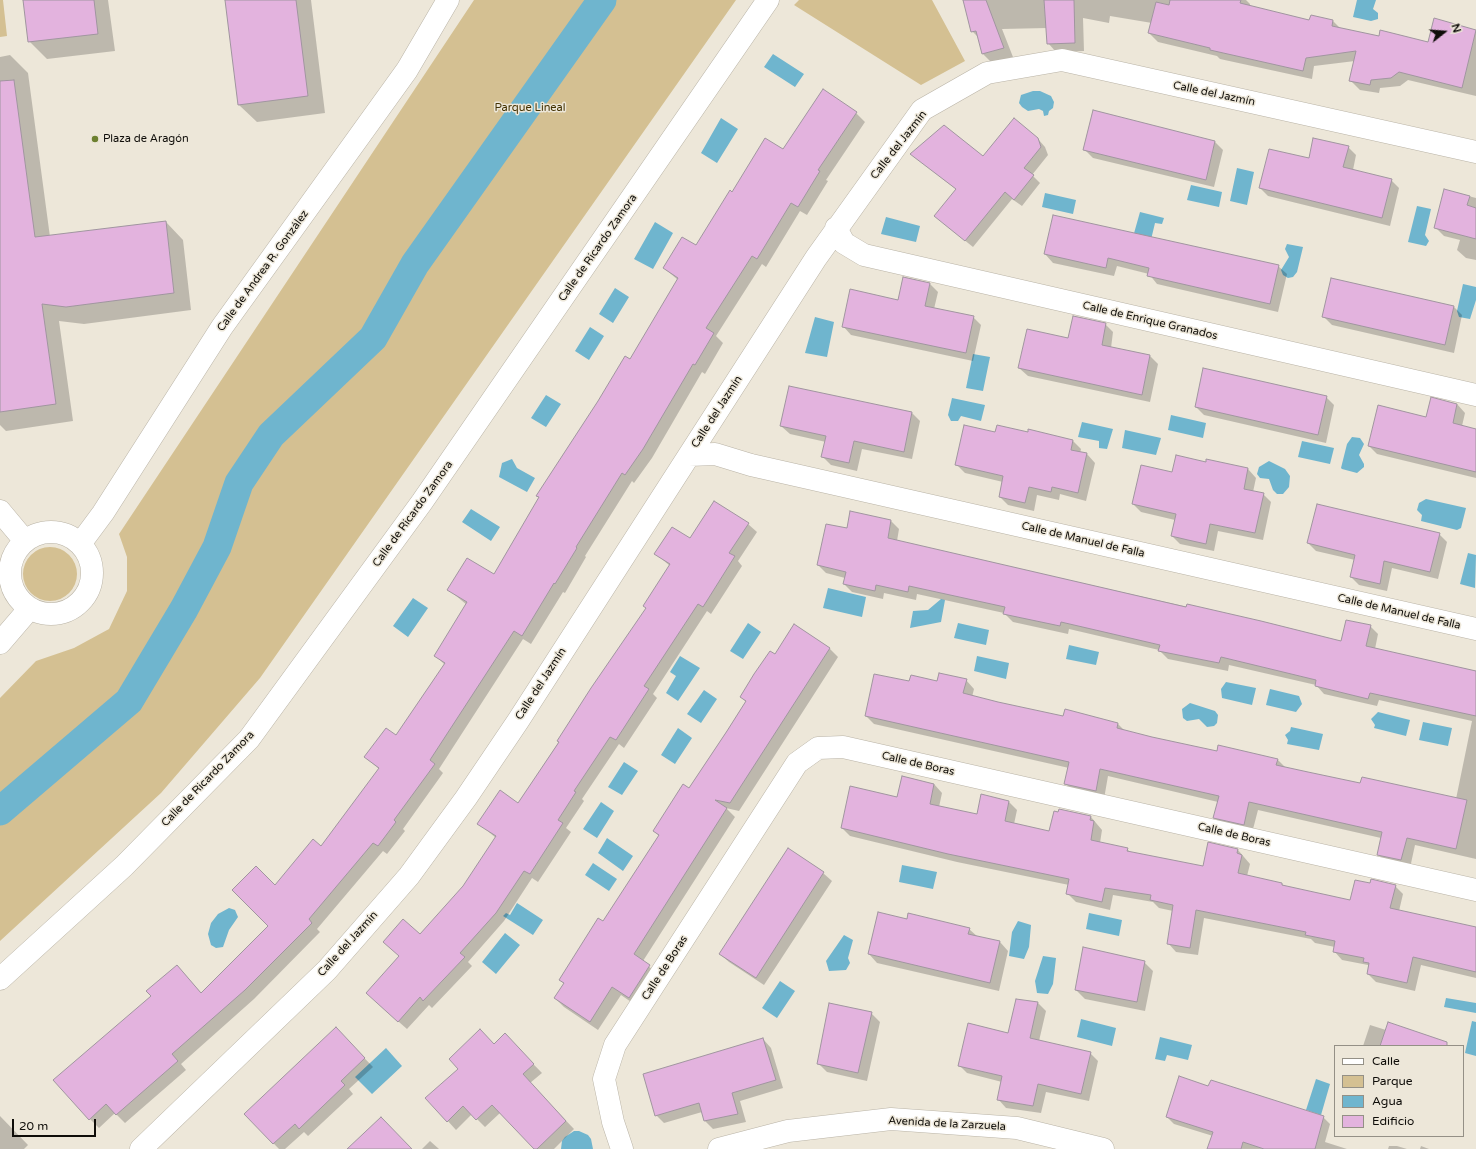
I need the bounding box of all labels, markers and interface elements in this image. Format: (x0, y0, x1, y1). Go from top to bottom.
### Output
north arrow (1424, 12, 1464, 52)
text: N (1448, 22, 1463, 34)
street label: Calle del Jazmín (1172, 79, 1256, 109)
park label: Parque Lineal (495, 101, 565, 115)
street label: Calle del Jazmín (868, 108, 930, 182)
place label: Plaza de Aragón (103, 132, 189, 146)
marker: Plaza de Aragón (90, 134, 100, 144)
street label: Calle de Ricardo Zamora (556, 192, 640, 304)
street label: Calle de Andrea R. González (214, 208, 312, 334)
street label: Calle de Enrique Granados (1081, 299, 1219, 343)
street label: Calle del Jazmín (689, 373, 745, 451)
street label: Calle de Ricardo Zamora (370, 458, 456, 570)
street label: Calle de Manuel de Falla (1020, 519, 1146, 561)
street label: Calle de Manuel de Falla (1336, 591, 1462, 633)
street label: Calle del Jazmín (513, 645, 569, 723)
street label: Calle de Ricardo Zamora (159, 728, 257, 830)
street label: Calle de Boras (880, 749, 956, 779)
street label: Calle de Boras (1196, 820, 1272, 850)
street label: Calle del Jazmín (315, 909, 381, 979)
street label: Calle de Boras (639, 933, 691, 1003)
legend (1334, 1045, 1464, 1137)
text: Calle (1372, 1054, 1400, 1068)
text: Parque (1372, 1074, 1413, 1088)
text: Agua (1372, 1094, 1402, 1108)
scale bar (14, 1111, 98, 1137)
street label: Avenida de la Zarzuela (888, 1114, 1006, 1134)
text: Edificio (1372, 1114, 1414, 1128)
text: 20 m (19, 1119, 48, 1133)

